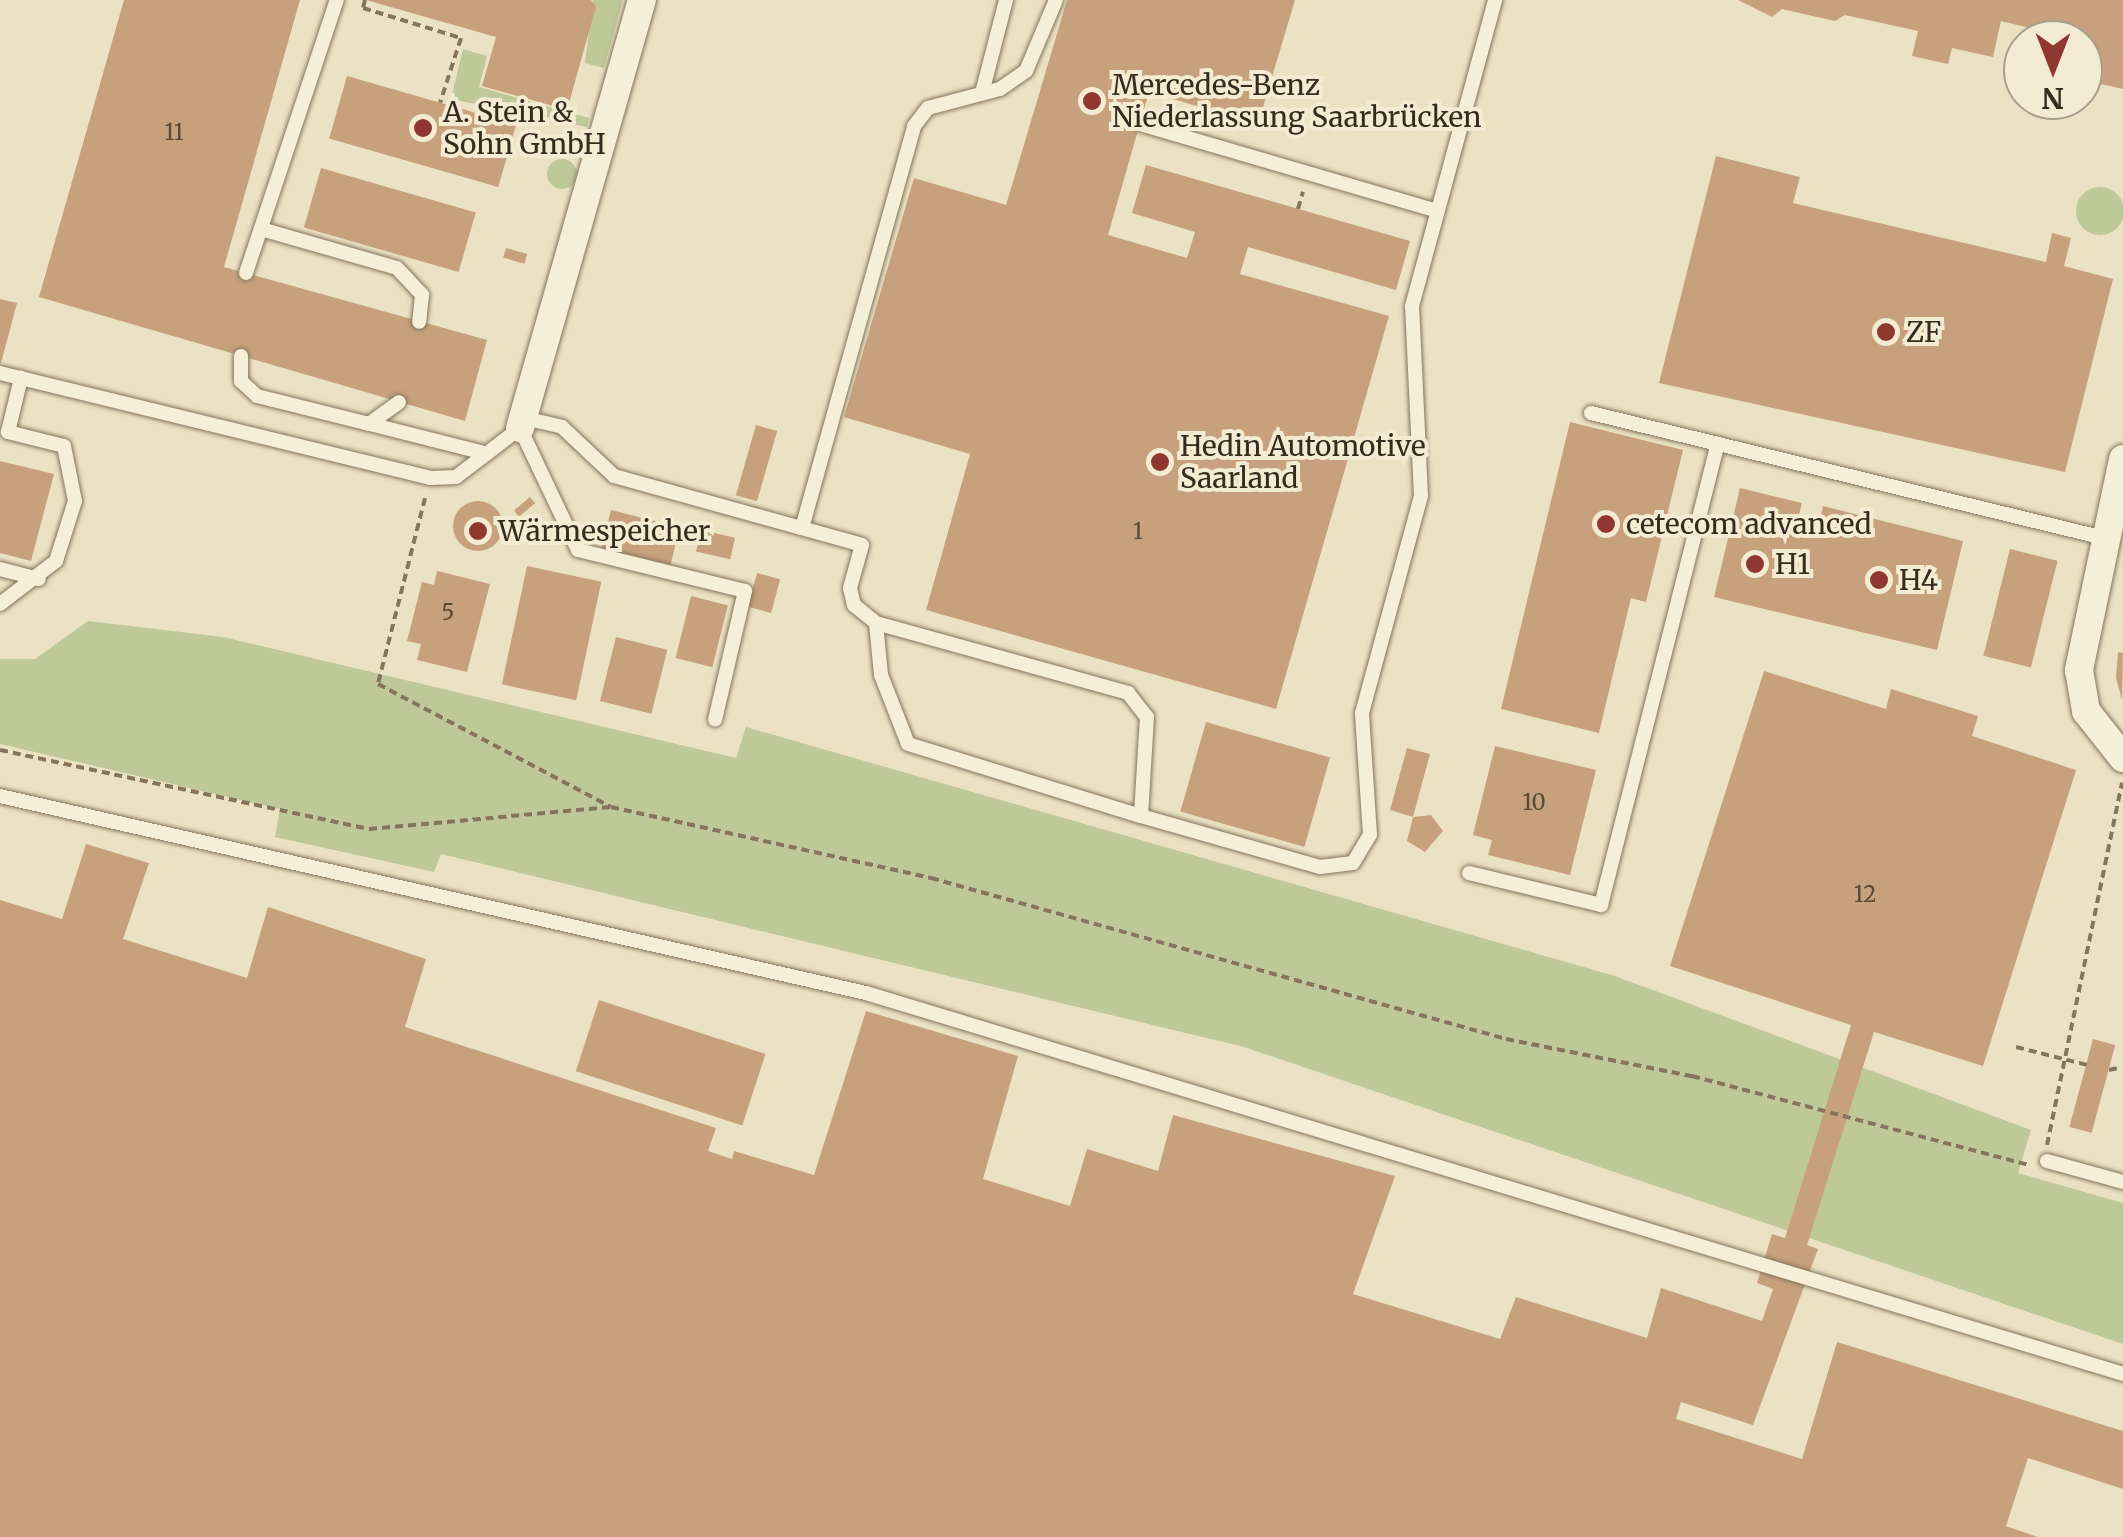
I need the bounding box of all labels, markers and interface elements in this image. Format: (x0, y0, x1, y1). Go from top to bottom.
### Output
north arrow (2003, 20, 2103, 120)
place label: Mercedes-Benz Niederlassung Saarbrücken (1112, 68, 1482, 134)
text: N (2042, 80, 2064, 116)
marker: Mercedes-Benz Niederlassung Saarbrücken (1081, 90, 1103, 112)
place label: A. Stein & Sohn GmbH (443, 95, 606, 161)
marker: A. Stein & Sohn GmbH (412, 117, 434, 139)
house number: 11 (164, 120, 184, 146)
place label: ZF (1906, 315, 1941, 349)
marker: ZF (1875, 321, 1897, 343)
place label: Hedin Automotive Saarland (1180, 429, 1426, 495)
marker: Hedin Automotive Saarland (1149, 451, 1171, 473)
place label: cetecom advanced (1626, 507, 1872, 541)
marker: cetecom advanced (1595, 513, 1617, 535)
place label: Wärmespeicher (498, 514, 710, 548)
house number: 1 (1133, 519, 1143, 545)
marker: Wärmespeicher (467, 520, 489, 542)
place label: H1 (1775, 547, 1810, 581)
marker: H1 (1744, 553, 1766, 575)
place label: H4 (1899, 563, 1938, 597)
marker: H4 (1868, 569, 1890, 591)
house number: 5 (442, 600, 454, 626)
house number: 10 (1522, 790, 1546, 816)
house number: 12 (1854, 882, 1876, 908)

